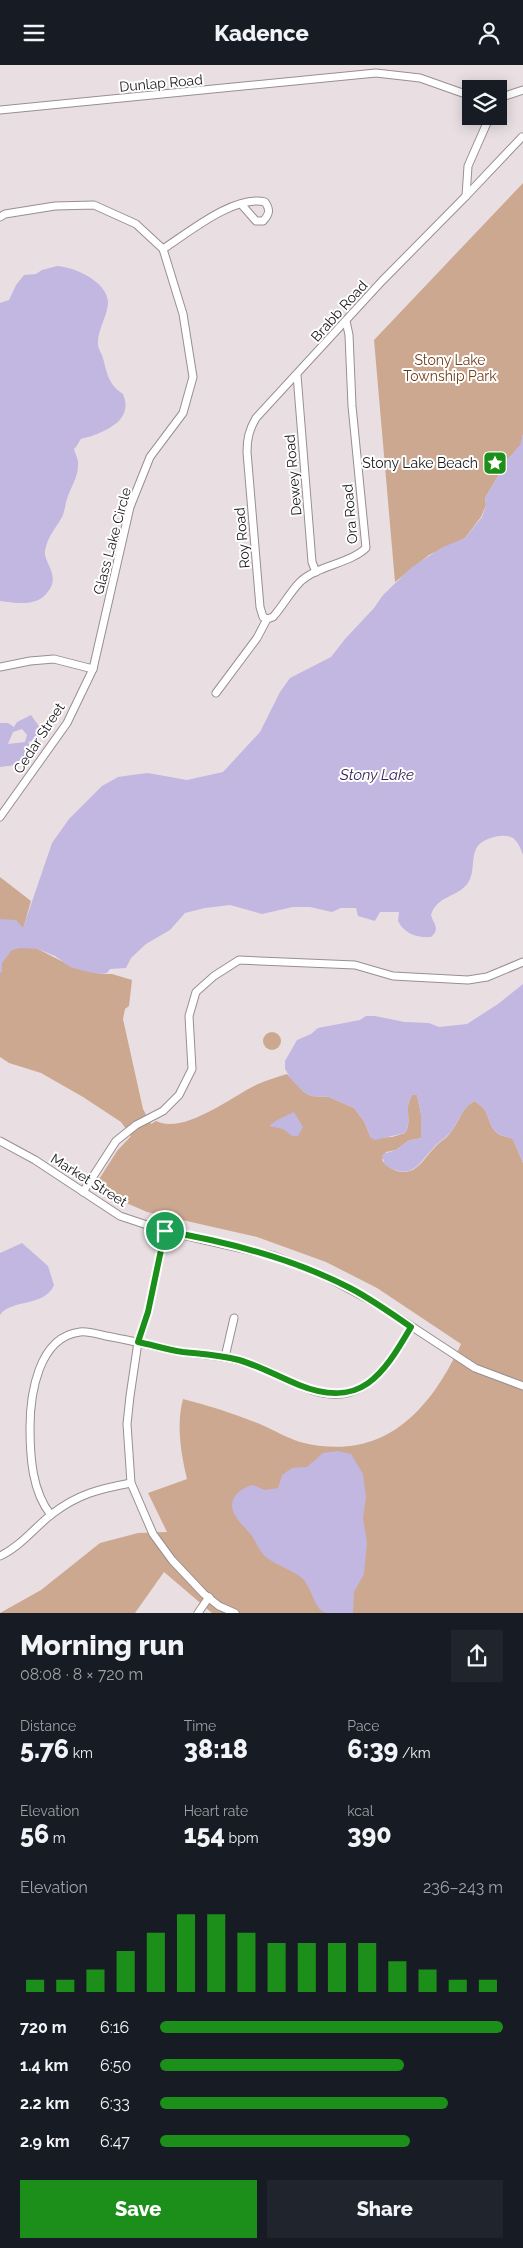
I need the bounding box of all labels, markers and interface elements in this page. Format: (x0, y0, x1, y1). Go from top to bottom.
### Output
icon: menu (20, 19, 48, 47)
icon: person (475, 19, 503, 47)
text: Kadence (214, 20, 309, 46)
street label: Dunlap Road (119, 71, 203, 95)
map controls (462, 80, 507, 125)
button: layers (462, 80, 507, 125)
street label: Brabb Road (308, 277, 370, 345)
park label: Stony Lake Township Park (403, 352, 497, 384)
street label: Dewey Road (281, 434, 305, 516)
place icon: Stony Lake Beach (482, 450, 508, 476)
place label: Stony Lake Beach (362, 455, 478, 471)
street label: Ora Road (339, 483, 361, 545)
street label: Glass Lake Circle (90, 486, 134, 596)
street label: Roy Road (231, 507, 253, 569)
street label: Cedar Street (10, 699, 68, 776)
water label: Stony Lake (339, 766, 414, 784)
street label: Market Street (48, 1150, 130, 1210)
pin (144, 1210, 186, 1252)
icon: arrive (151, 1217, 179, 1245)
text: Morning run (20, 1629, 184, 1662)
button: share (451, 1630, 503, 1682)
text: 08:08 · 8 × 720 m (20, 1665, 143, 1684)
text: Distance (20, 1718, 76, 1734)
text: Time (184, 1718, 216, 1734)
text: Pace (347, 1718, 379, 1734)
text: 5.76 (20, 1734, 69, 1764)
text: 38:18 (184, 1734, 248, 1764)
text: 6:39 (347, 1734, 398, 1764)
text: km (69, 1745, 93, 1761)
text: /km (398, 1745, 431, 1761)
text: Elevation (20, 1803, 79, 1819)
text: Heart rate (184, 1803, 248, 1819)
text: kcal (347, 1803, 374, 1819)
text: 56 (20, 1819, 49, 1849)
text: 154 (184, 1819, 225, 1849)
text: 390 (347, 1819, 392, 1849)
text: m (49, 1830, 66, 1846)
text: bpm (225, 1830, 259, 1846)
text: Elevation (20, 1878, 88, 1897)
text: 236–243 m (423, 1878, 503, 1897)
text: 720 m (20, 2018, 67, 2037)
text: 6:16 (100, 2018, 129, 2037)
text: 1.4 km (20, 2056, 68, 2075)
text: 6:50 (100, 2056, 131, 2075)
text: 2.2 km (20, 2094, 69, 2113)
text: 6:33 (100, 2094, 130, 2113)
text: 2.9 km (20, 2132, 70, 2151)
text: 6:47 (100, 2132, 130, 2151)
button: Save (20, 2180, 257, 2238)
button: Share (267, 2180, 503, 2238)

